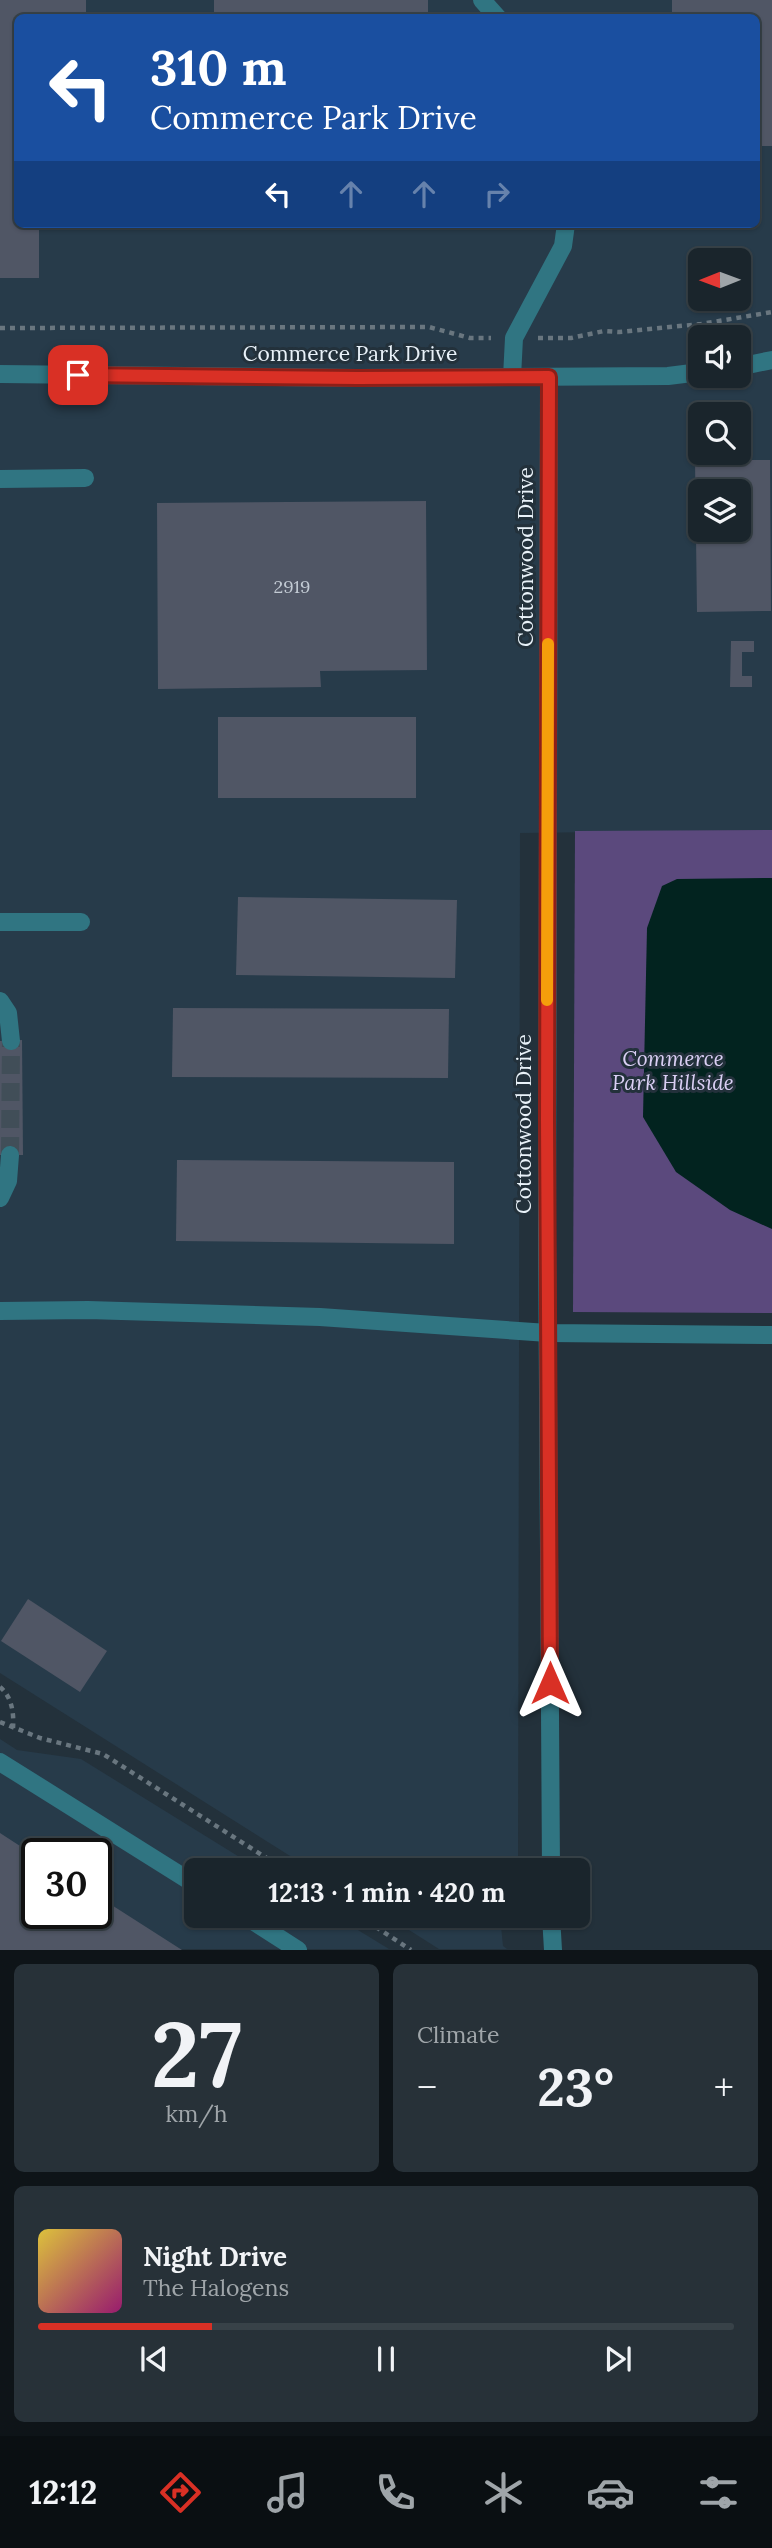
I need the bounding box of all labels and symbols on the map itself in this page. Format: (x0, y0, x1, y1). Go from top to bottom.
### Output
north arrow (688, 248, 751, 312)
street label: Commerce Park Drive (243, 340, 457, 367)
pin (48, 345, 108, 405)
street label: Cottonwood Drive (512, 467, 539, 647)
house number: 2919 (273, 575, 311, 598)
street label: Cottonwood Drive (510, 1034, 537, 1214)
park label: Commerce Park Hillside (612, 1045, 734, 1096)
position arrow (513, 1646, 587, 1720)
speed limit sign: 30 (21, 1838, 112, 1929)

